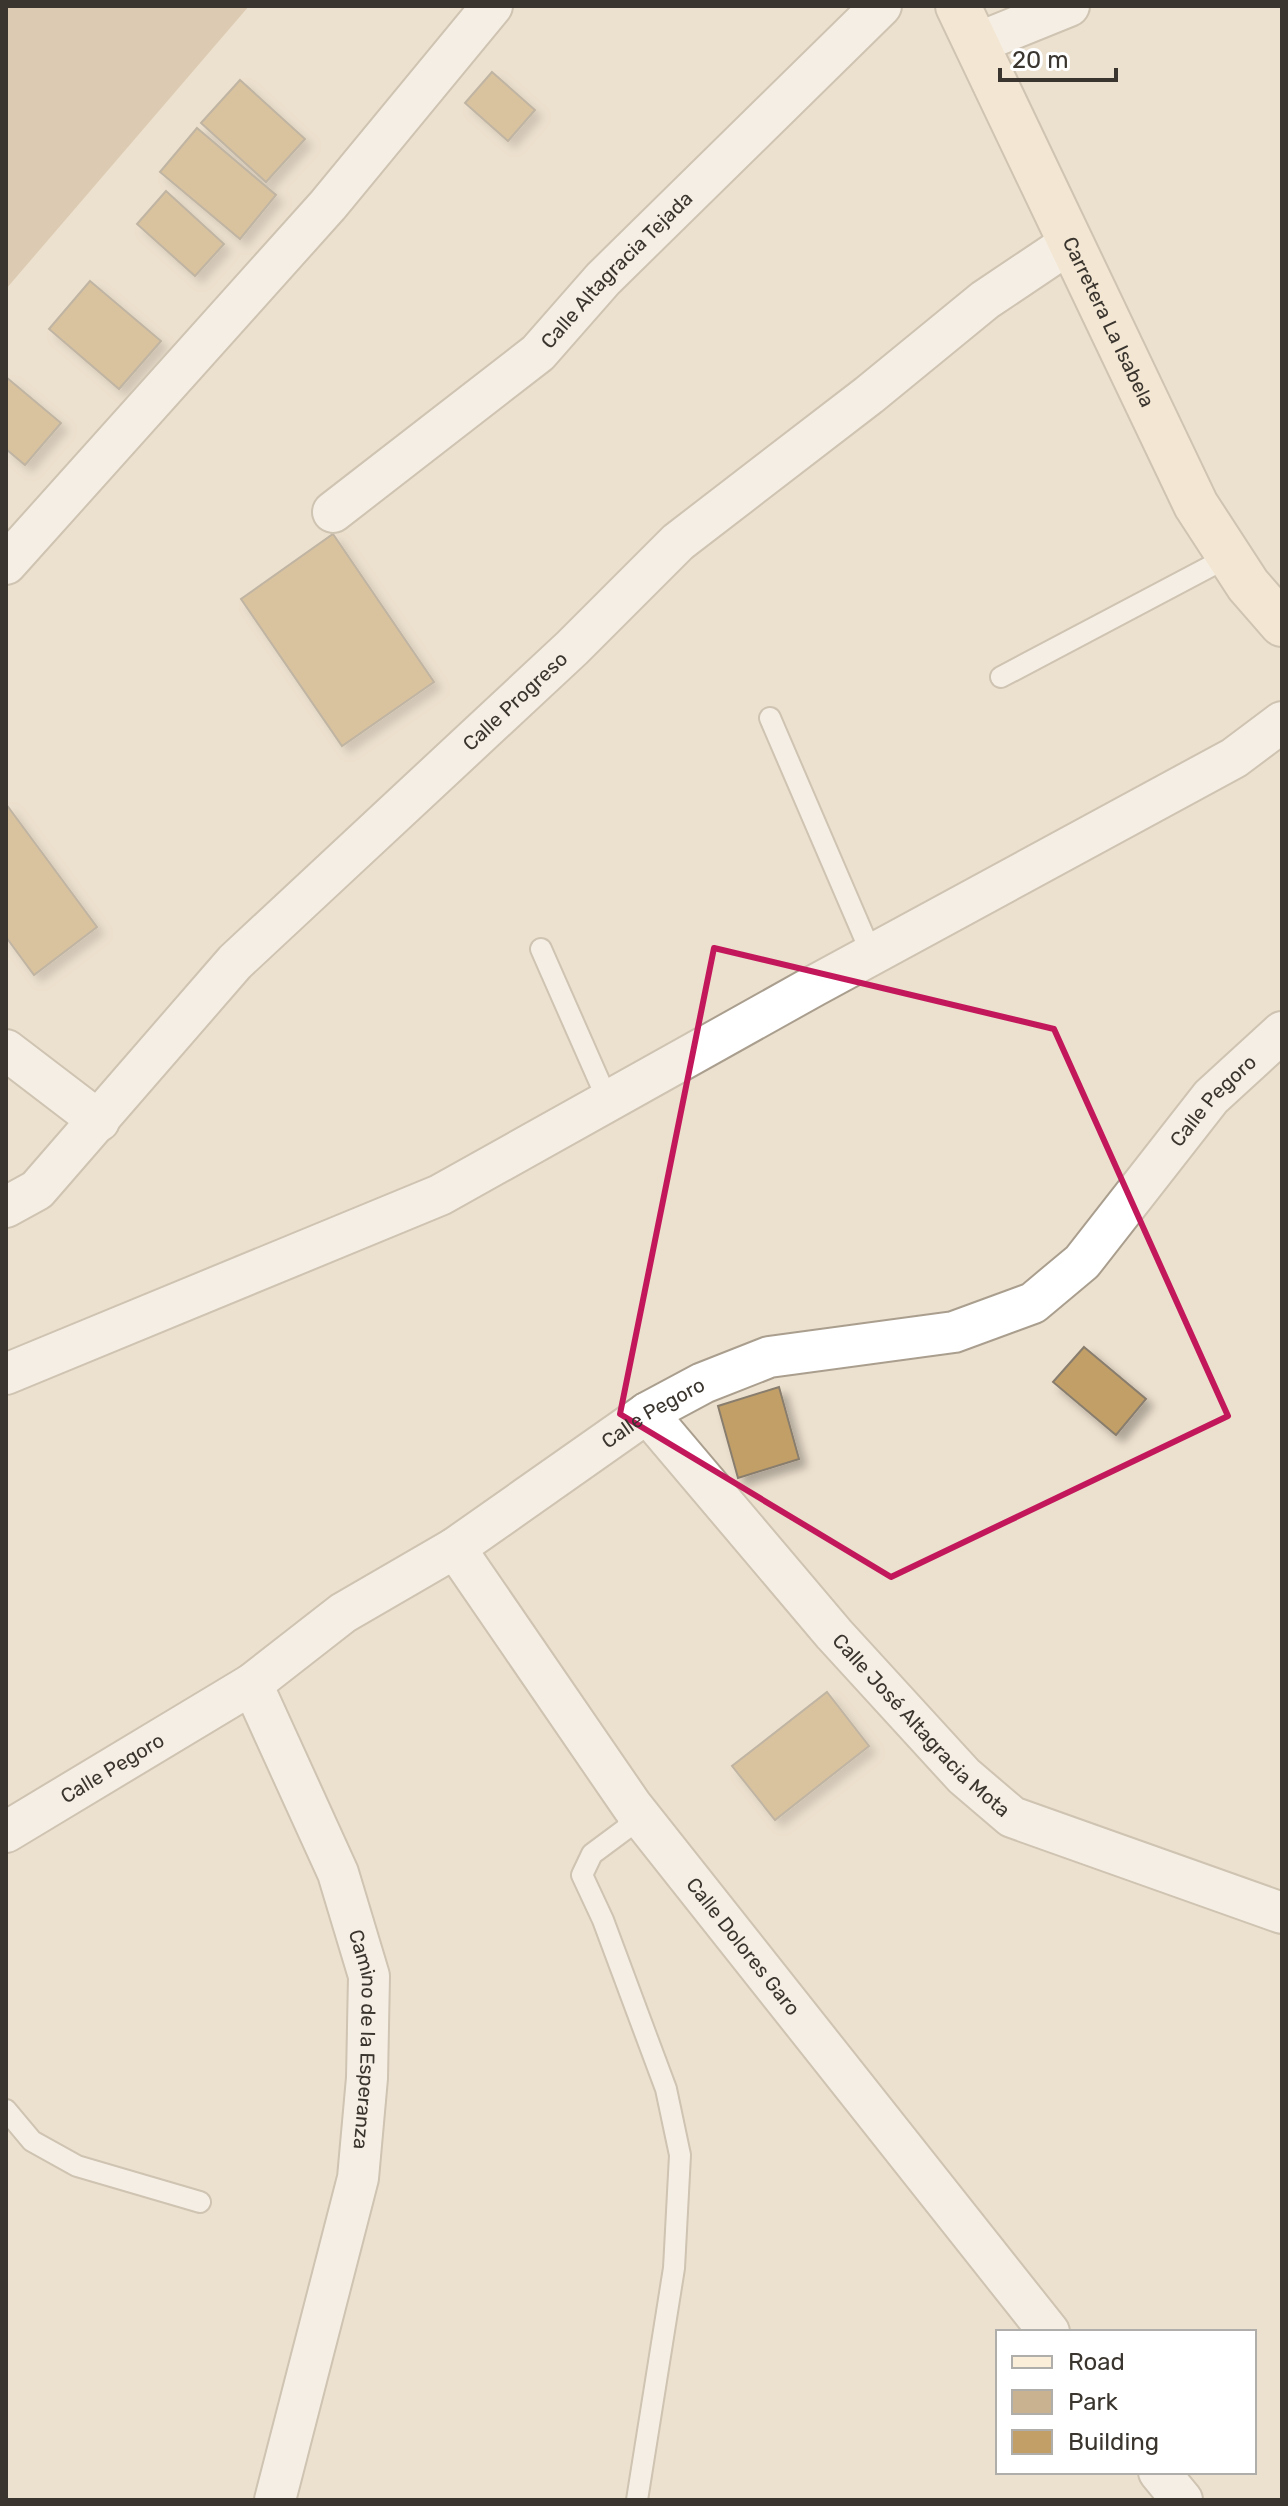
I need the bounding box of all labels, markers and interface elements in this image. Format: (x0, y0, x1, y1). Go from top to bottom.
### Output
scale bar (1000, 32, 1116, 82)
text: 20 m (1012, 46, 1069, 74)
street label: Calle Altagracia Tejada (536, 186, 697, 353)
street label: Carretera La Isabela (1058, 233, 1160, 411)
street label: Calle Progreso (458, 647, 572, 756)
street label: Calle Pegoro (1165, 1050, 1261, 1151)
street label: Calle Pegoro (597, 1372, 709, 1453)
street label: Calle José Altagracia Mota (828, 1629, 1015, 1822)
street label: Calle Pegoro (56, 1728, 168, 1808)
street label: Calle Dolores Garo (681, 1873, 805, 2020)
street label: Camino de la Esperanza (344, 1927, 381, 2150)
legend (996, 2330, 1256, 2474)
text: Road (1068, 2348, 1125, 2376)
text: Park (1068, 2388, 1119, 2416)
text: Building (1068, 2428, 1159, 2456)

